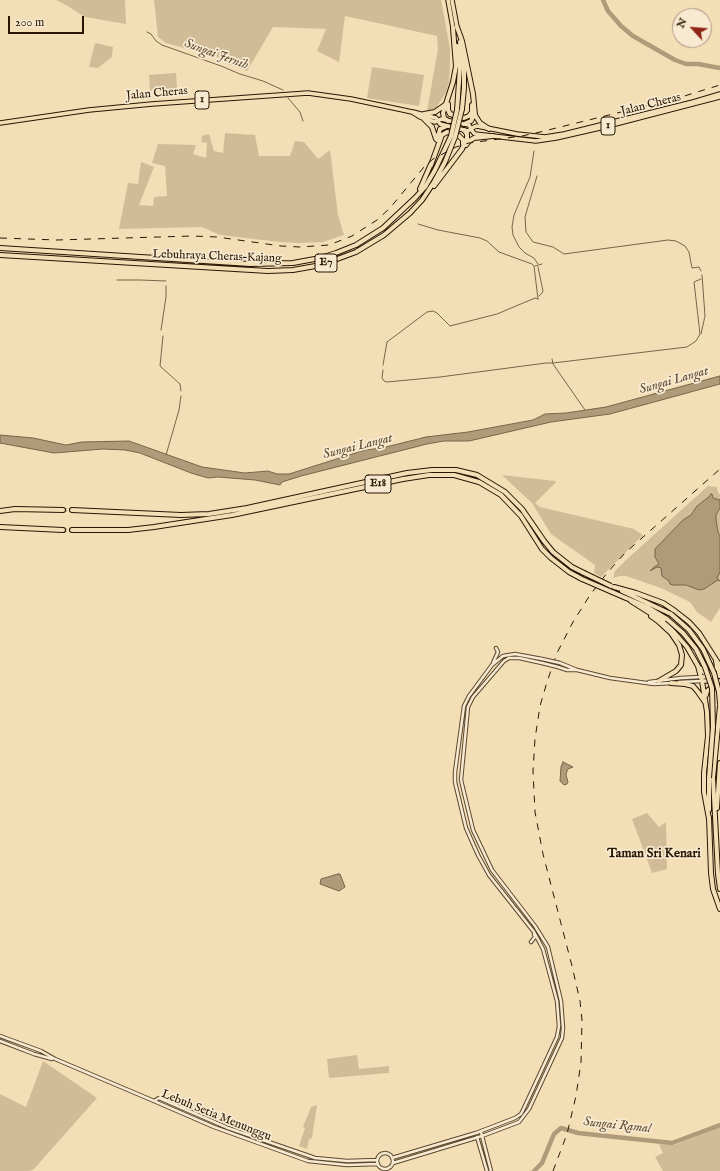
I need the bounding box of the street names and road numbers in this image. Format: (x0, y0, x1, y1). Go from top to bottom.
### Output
street label: Jalan Cheras (126, 84, 188, 104)
road number: 1 (195, 91, 209, 109)
street label: Jalan Cheras (619, 91, 683, 119)
road number: 1 (601, 117, 615, 135)
street label: Lebuhraya Cheras–Kajang (152, 248, 282, 266)
road number: E7 (315, 254, 337, 272)
road number: E18 (365, 475, 391, 493)
street label: Lebuh Setia Menunggu (159, 1087, 273, 1145)

